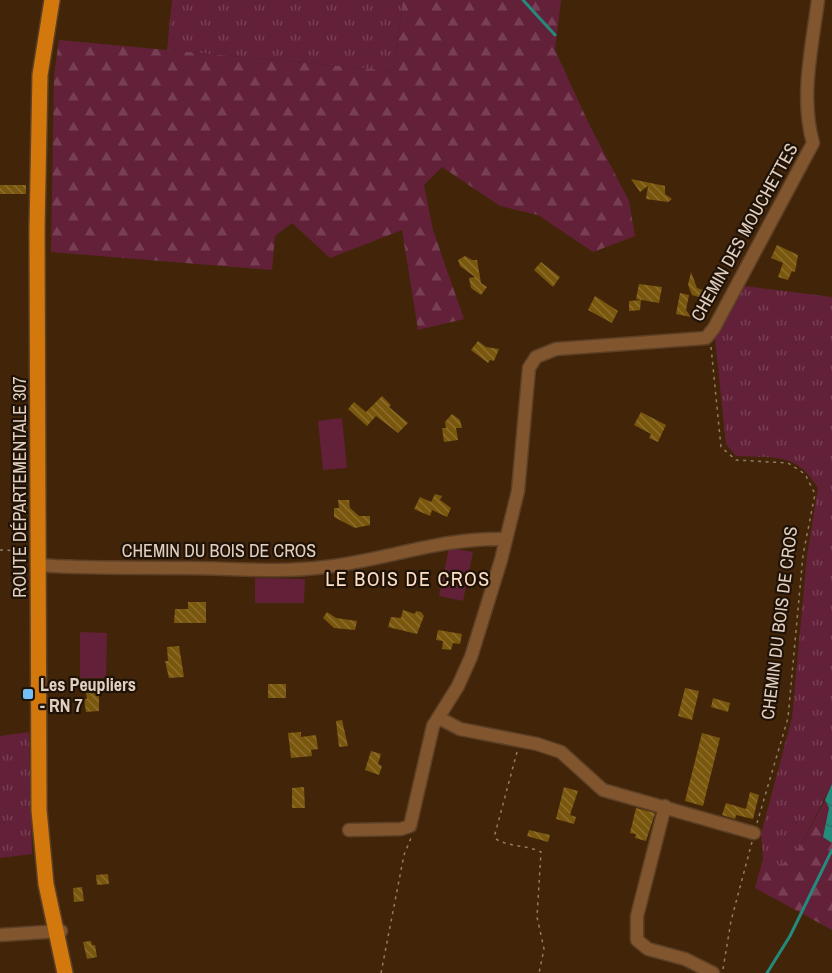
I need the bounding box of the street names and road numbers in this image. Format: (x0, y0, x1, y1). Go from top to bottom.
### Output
street label: CHEMIN DES MOUCHETTES (685, 138, 804, 326)
street label: ROUTE DÉPARTEMENTALE 307 (7, 376, 32, 598)
street label: CHEMIN DU BOIS DE CROS (755, 525, 803, 721)
street label: CHEMIN DU BOIS DE CROS (122, 538, 316, 563)

